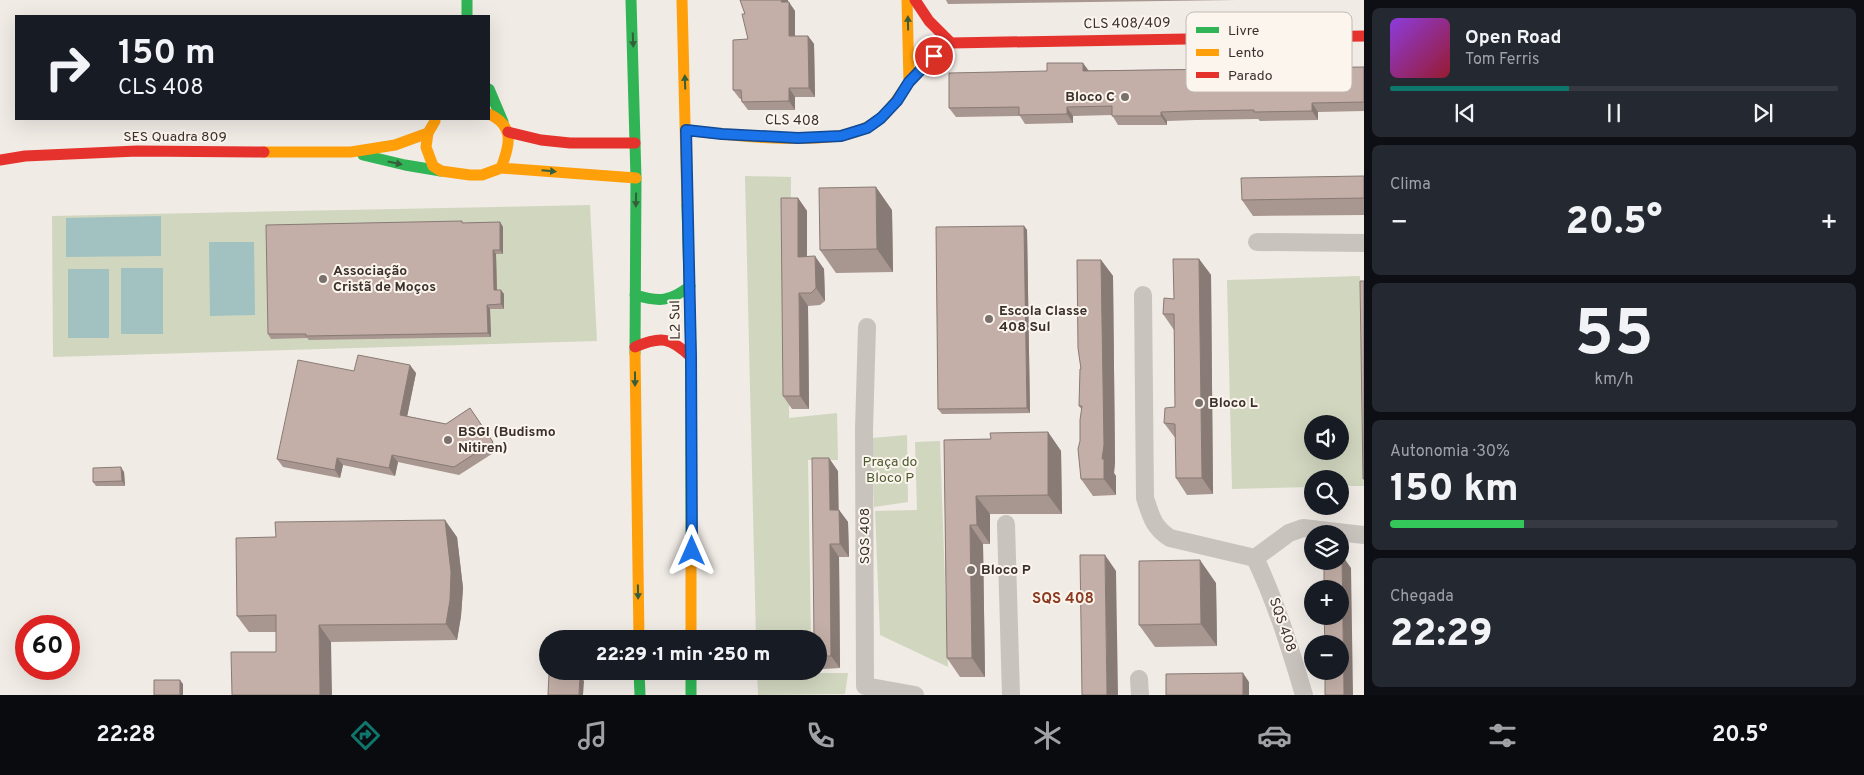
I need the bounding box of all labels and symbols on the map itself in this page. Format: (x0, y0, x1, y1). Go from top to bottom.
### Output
legend (1186, 12, 1352, 92)
one-way arrow (904, 15, 912, 31)
street label: CLS 408/409 (1083, 15, 1171, 33)
text: Livre (1228, 23, 1259, 40)
one-way arrow (629, 33, 637, 49)
pin (913, 35, 955, 77)
text: Lento (1228, 45, 1264, 62)
text: Parado (1228, 68, 1273, 85)
one-way arrow (680, 73, 688, 89)
place label: Bloco C (1065, 89, 1115, 106)
marker: Bloco C (1119, 91, 1131, 103)
street label: CLS 408 (765, 112, 819, 130)
street label: SES Quadra 809 (123, 129, 227, 146)
one-way arrow (388, 160, 404, 168)
one-way arrow (542, 168, 558, 176)
one-way arrow (632, 192, 640, 208)
place label: Associação Cristã de Moços (333, 263, 436, 296)
marker: Associação Cristã de Moços (317, 273, 329, 285)
street label: L2 Sul (667, 300, 685, 340)
place label: Escola Classe 408 Sul (999, 303, 1088, 336)
marker: Escola Classe 408 Sul (983, 313, 995, 325)
one-way arrow (631, 371, 639, 387)
place label: Bloco L (1209, 395, 1258, 412)
marker: Bloco L (1193, 397, 1205, 409)
place label: BSGI (Budismo Nitiren) (458, 424, 556, 457)
marker: BSGI (Budismo Nitiren) (442, 434, 454, 446)
park label: Praça do Bloco P (863, 454, 918, 487)
street label: SQS 408 (857, 508, 874, 564)
position arrow (665, 524, 717, 576)
place label: Bloco P (981, 562, 1031, 579)
marker: Bloco P (965, 564, 977, 576)
one-way arrow (634, 584, 642, 600)
district label: SQS 408 (1032, 590, 1094, 609)
street label: SQS 408 (1265, 596, 1299, 654)
speed limit sign: 60 (15, 615, 80, 680)

